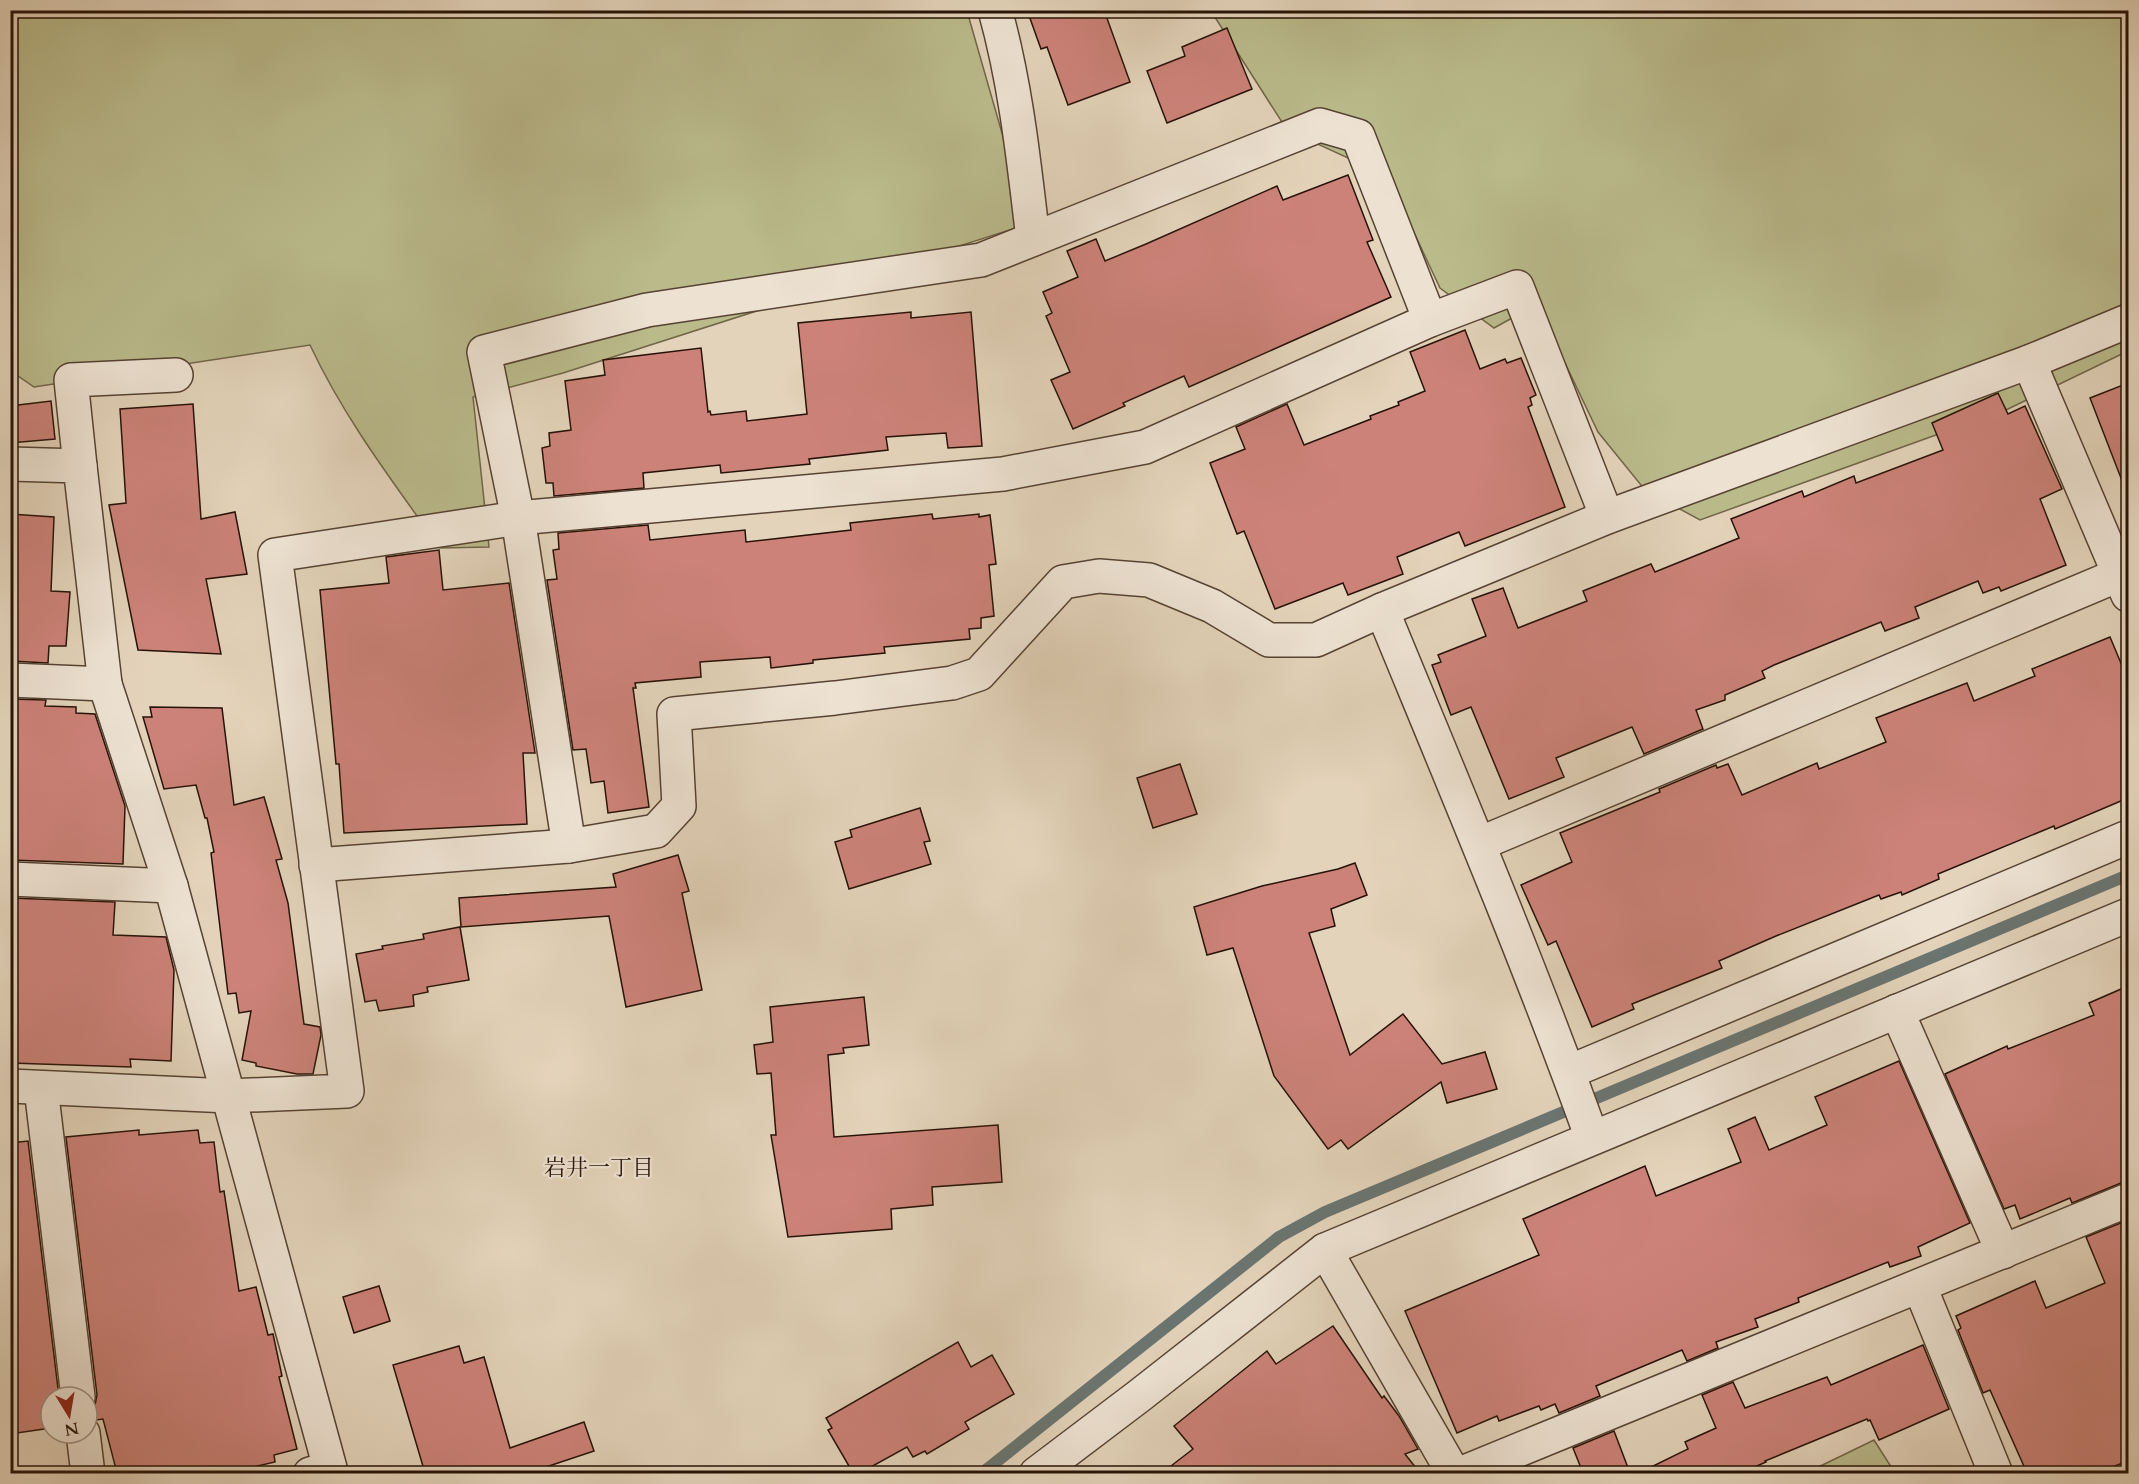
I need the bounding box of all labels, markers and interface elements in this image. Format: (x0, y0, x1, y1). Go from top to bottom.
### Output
district label: 岩井一丁目 (544, 1153, 654, 1183)
north arrow (39, 1385, 99, 1445)
text: N (63, 1417, 81, 1441)

